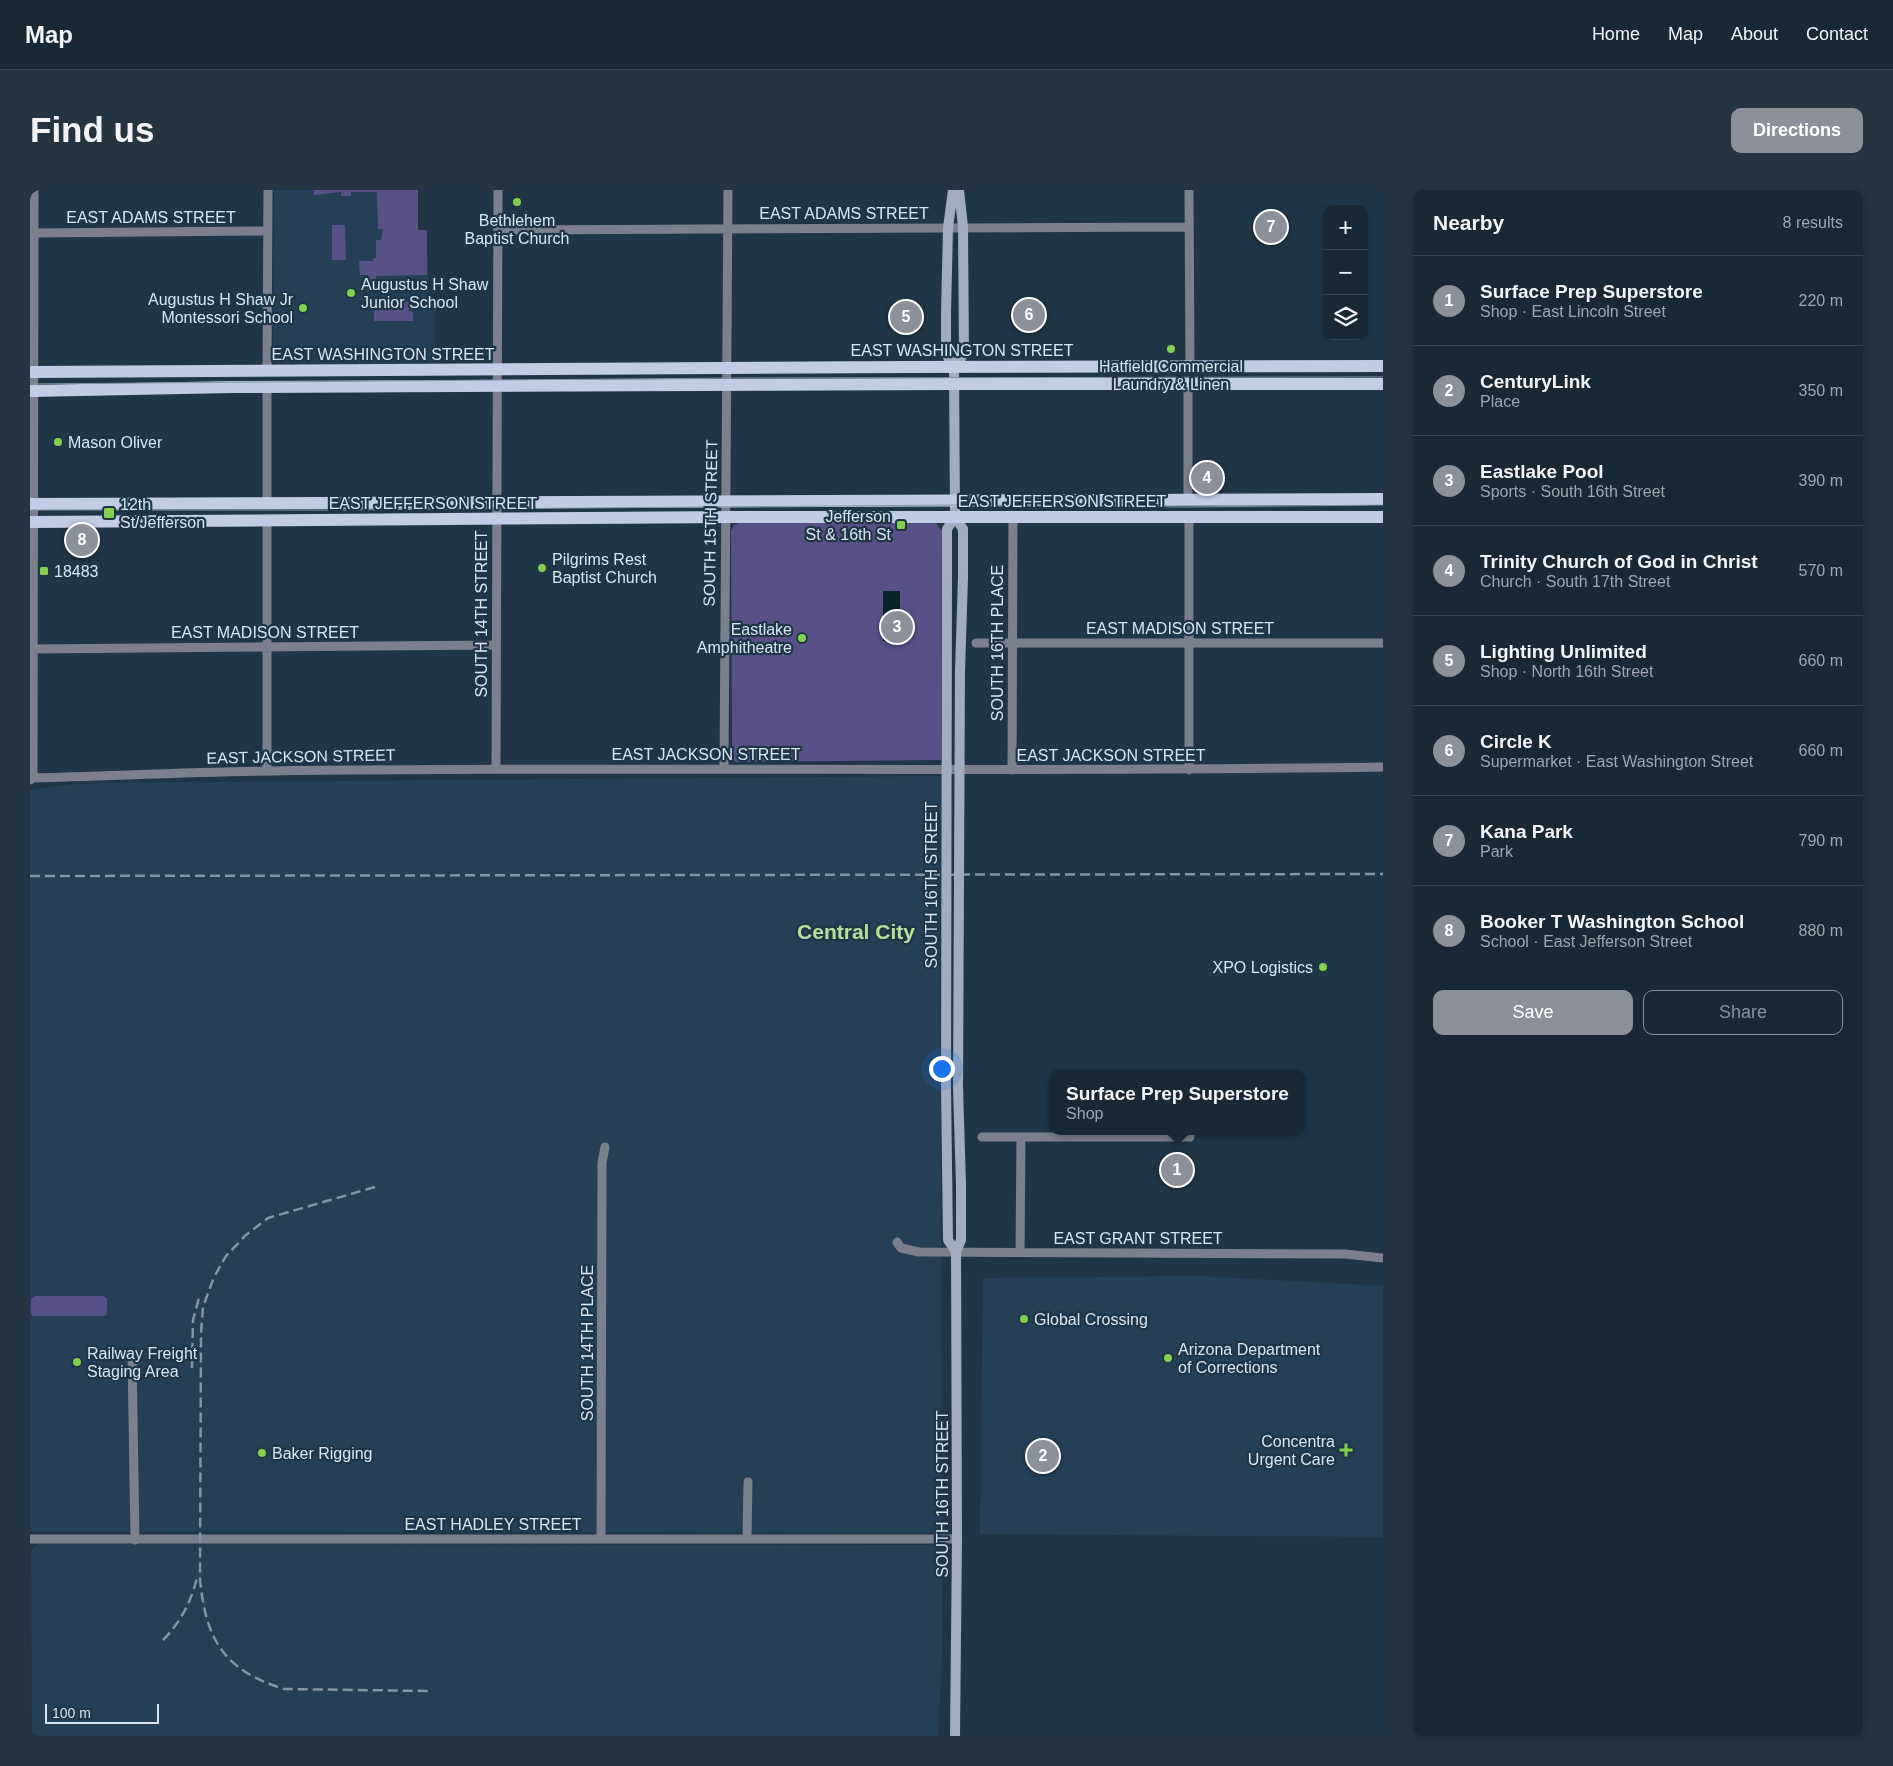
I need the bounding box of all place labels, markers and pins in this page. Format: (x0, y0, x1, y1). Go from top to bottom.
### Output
marker: Bethlehem Baptist Church (511, 196, 523, 208)
pin: 7 (1255, 208, 1287, 246)
place label: Bethlehem Baptist Church (465, 212, 569, 247)
place label: Augustus H Shaw Junior School (361, 276, 489, 311)
marker: Augustus H Shaw Junior School (345, 287, 357, 299)
place label: Augustus H Shaw Jr Montessori School (148, 291, 294, 326)
pin: 6 (1013, 296, 1045, 334)
pin: 5 (890, 298, 922, 336)
marker: Augustus H Shaw Jr Montessori School (297, 302, 309, 314)
marker: Hatfield Commercial Laundry & Linen (1165, 343, 1177, 355)
place label: Hatfield Commercial Laundry & Linen (1099, 358, 1243, 393)
place label: Mason Oliver (68, 434, 163, 451)
marker: Mason Oliver (52, 436, 64, 448)
pin: 4 (1191, 459, 1223, 497)
place label: 12th St/Jefferson (120, 496, 205, 531)
marker: 12th St/Jefferson (102, 506, 116, 520)
place label: Jefferson St & 16th St (806, 508, 892, 543)
marker: Jefferson St & 16th St (895, 519, 907, 531)
pin: 8 (66, 521, 98, 559)
place label: Pilgrims Rest Baptist Church (552, 551, 657, 586)
marker: Pilgrims Rest Baptist Church (536, 562, 548, 574)
place label: 18483 (54, 563, 99, 580)
marker: 18483 (38, 565, 50, 577)
pin: 3 (881, 608, 913, 646)
place label: Eastlake Amphitheatre (697, 621, 792, 656)
marker: Eastlake Amphitheatre (796, 632, 808, 644)
place label: XPO Logistics (1213, 959, 1313, 976)
marker: XPO Logistics (1317, 961, 1329, 973)
pin: 1 (1161, 1151, 1193, 1189)
place label: Global Crossing (1034, 1311, 1148, 1328)
marker: Global Crossing (1018, 1313, 1030, 1325)
place label: Arizona Department of Corrections (1178, 1341, 1321, 1376)
place label: Railway Freight Staging Area (87, 1345, 198, 1380)
marker: Arizona Department of Corrections (1162, 1352, 1174, 1364)
marker: Railway Freight Staging Area (71, 1356, 83, 1368)
place label: Concentra Urgent Care (1248, 1433, 1335, 1468)
pin: 2 (1027, 1437, 1059, 1475)
marker: Concentra Urgent Care (1339, 1443, 1353, 1457)
place label: Baker Rigging (272, 1445, 373, 1462)
marker: Baker Rigging (256, 1447, 268, 1459)

